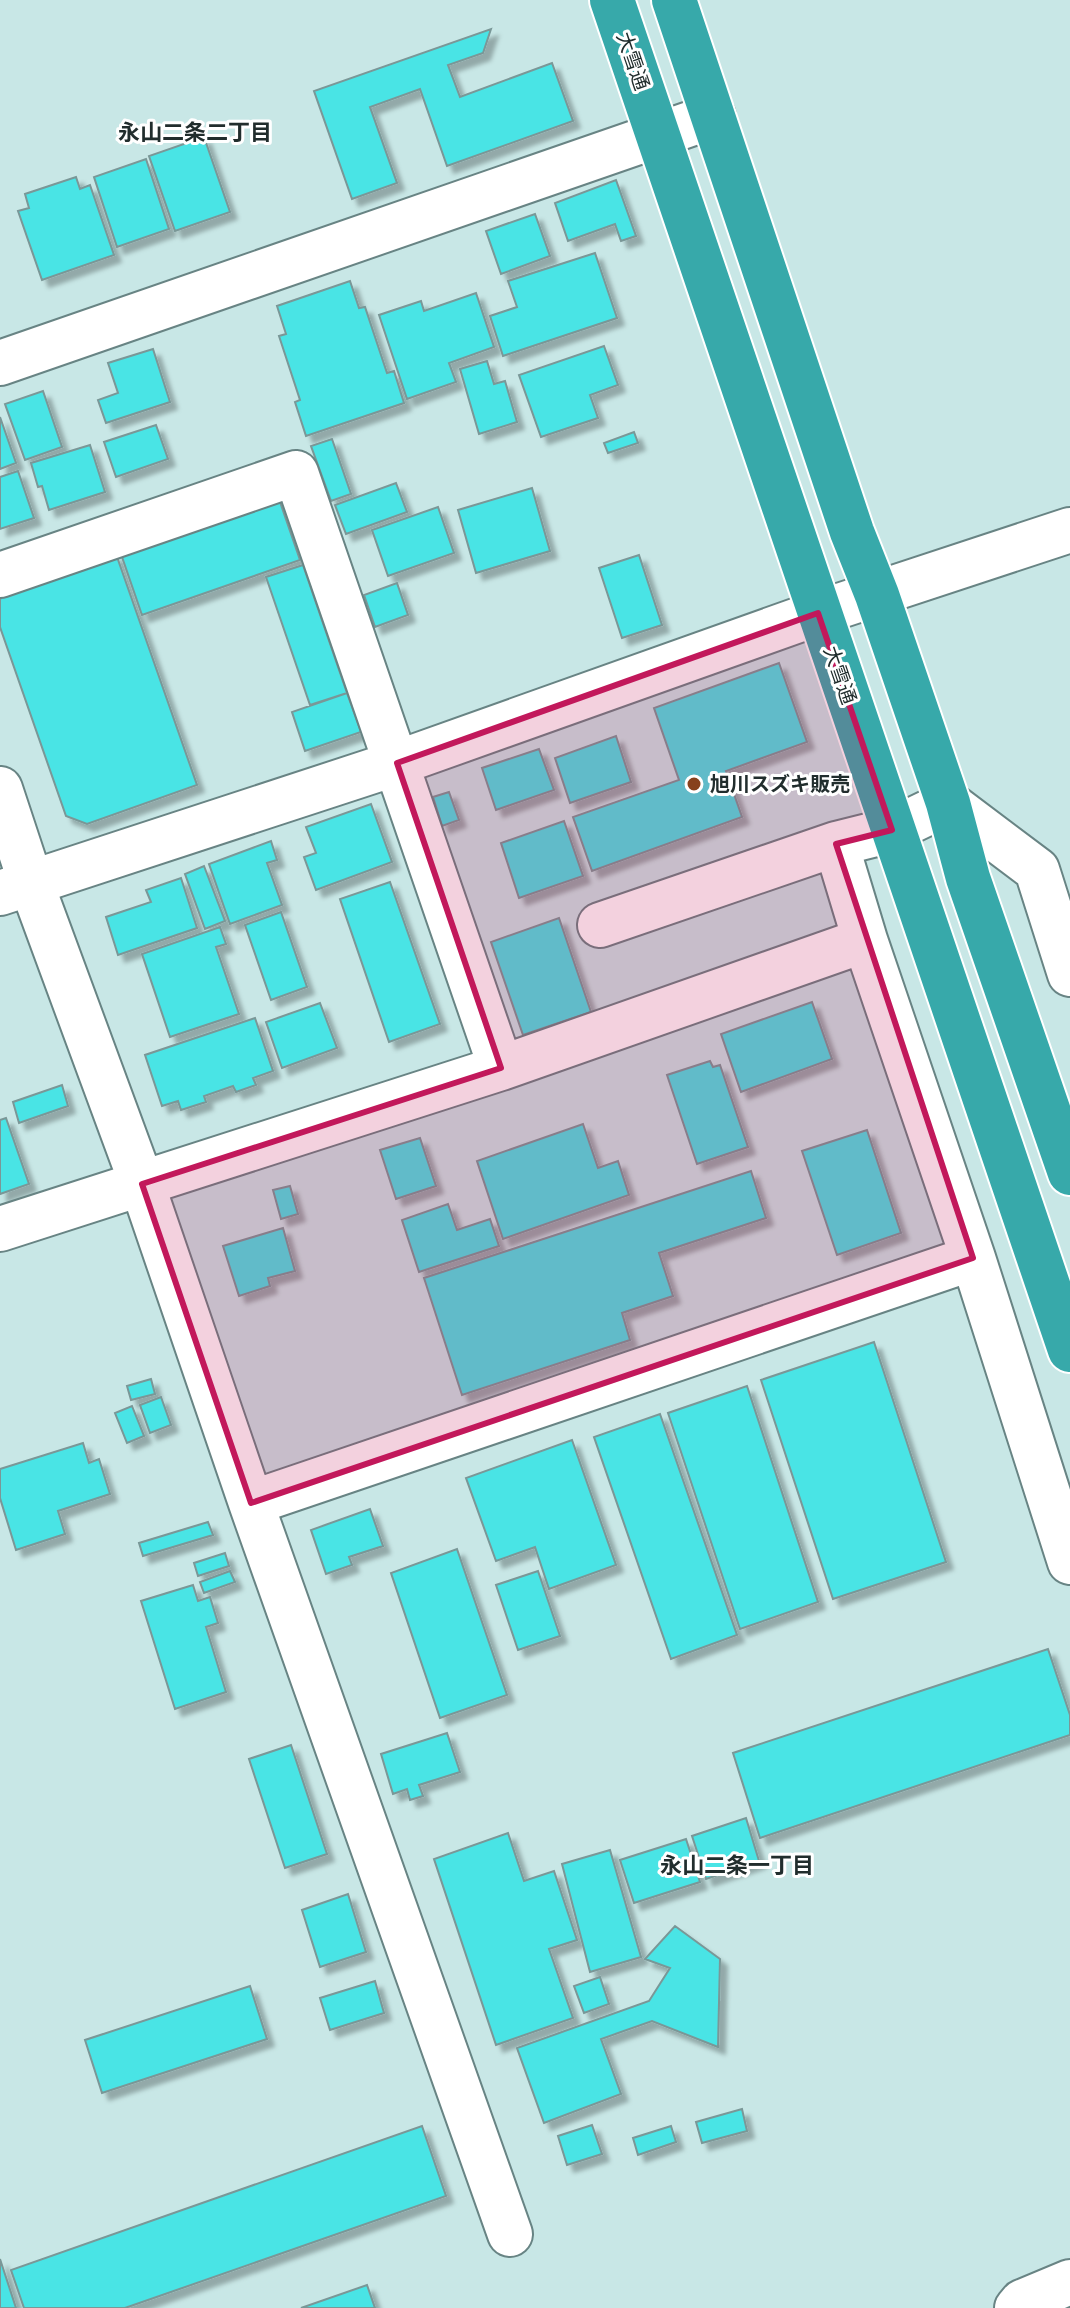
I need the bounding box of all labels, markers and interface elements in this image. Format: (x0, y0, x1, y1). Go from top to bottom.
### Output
street label: 大雪通 (611, 28, 656, 94)
district label: 永山二条二丁目 (118, 116, 272, 146)
street label: 大雪通 (818, 642, 863, 708)
place label: 旭川スズキ販売 (710, 770, 850, 797)
marker: 旭川スズキ販売 (685, 775, 703, 793)
district label: 永山二条一丁目 (660, 1849, 814, 1879)

